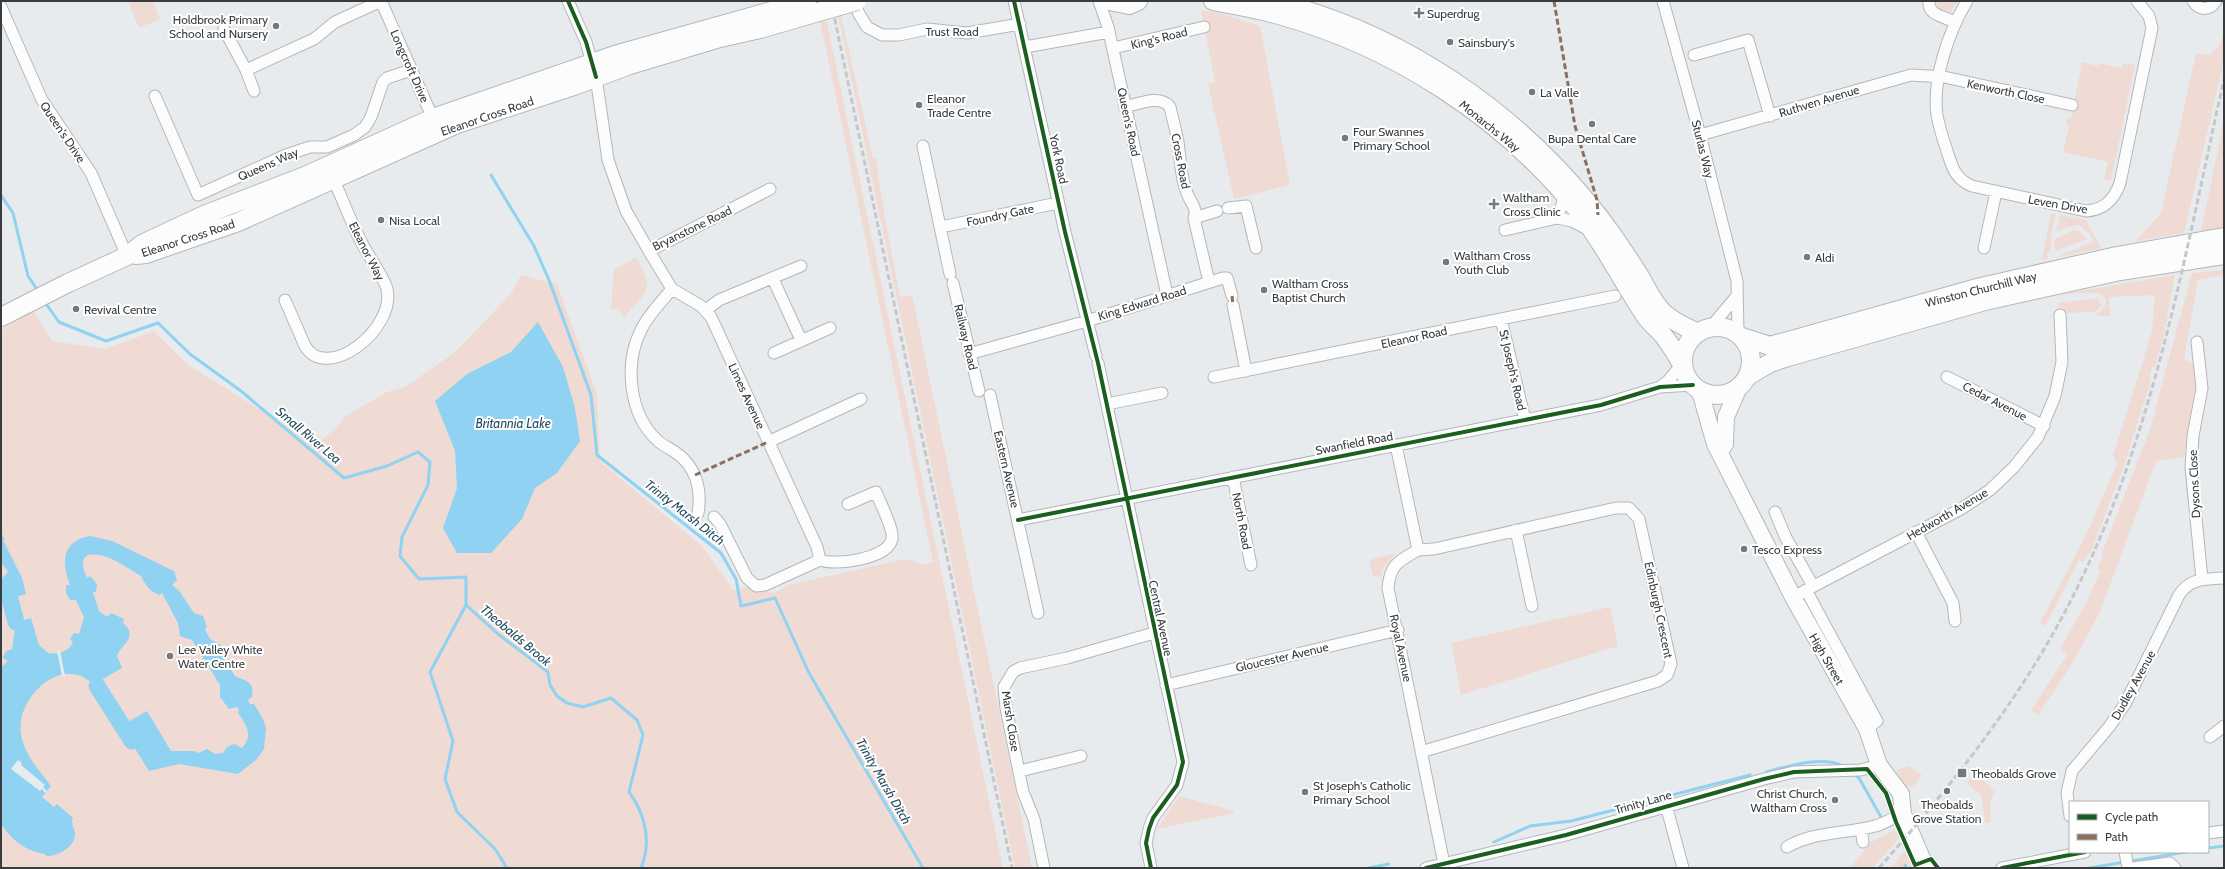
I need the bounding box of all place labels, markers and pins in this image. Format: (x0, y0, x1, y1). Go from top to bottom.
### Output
place label: Superdrug (1427, 6, 1480, 21)
marker: Superdrug (1414, 8, 1424, 18)
place label: Holdbrook Primary School and Nursery (169, 12, 268, 41)
marker: Holdbrook Primary School and Nursery (271, 21, 281, 31)
place label: Sainsbury's (1458, 35, 1515, 50)
marker: Sainsbury's (1445, 37, 1455, 47)
place label: La Valle (1540, 85, 1579, 100)
marker: La Valle (1527, 87, 1537, 97)
place label: Eleanor Trade Centre (927, 91, 991, 120)
marker: Eleanor Trade Centre (914, 100, 924, 110)
marker: Bupa Dental Care (1587, 119, 1597, 129)
place label: Four Swannes Primary School (1353, 124, 1430, 153)
place label: Bupa Dental Care (1548, 131, 1636, 146)
marker: Four Swannes Primary School (1340, 133, 1350, 143)
place label: Waltham Cross Clinic (1503, 190, 1561, 219)
marker: Waltham Cross Clinic (1488, 198, 1500, 210)
place label: Nisa Local (389, 213, 440, 228)
marker: Nisa Local (376, 215, 386, 225)
place label: Waltham Cross Youth Club (1453, 248, 1530, 277)
place label: Aldi (1815, 250, 1834, 265)
marker: Aldi (1802, 252, 1812, 262)
marker: Waltham Cross Youth Club (1441, 257, 1451, 267)
place label: Waltham Cross Baptist Church (1272, 276, 1348, 305)
marker: Waltham Cross Baptist Church (1259, 285, 1269, 295)
place label: Revival Centre (84, 302, 156, 317)
marker: Revival Centre (71, 304, 81, 314)
place label: Tesco Express (1752, 542, 1822, 557)
marker: Tesco Express (1739, 544, 1749, 554)
place label: Lee Valley White Water Centre (178, 642, 262, 671)
marker: Lee Valley White Water Centre (165, 651, 175, 661)
place label: Theobalds Grove (1971, 766, 2056, 781)
marker: Theobalds Grove (1956, 767, 1968, 779)
place label: St Joseph's Catholic Primary School (1313, 778, 1411, 807)
place label: Christ Church, Waltham Cross (1751, 786, 1827, 815)
marker: Theobalds Grove Station (1942, 786, 1952, 796)
marker: St Joseph's Catholic Primary School (1300, 787, 1310, 797)
marker: Christ Church, Waltham Cross (1830, 795, 1840, 805)
place label: Theobalds Grove Station (1912, 797, 1982, 826)

